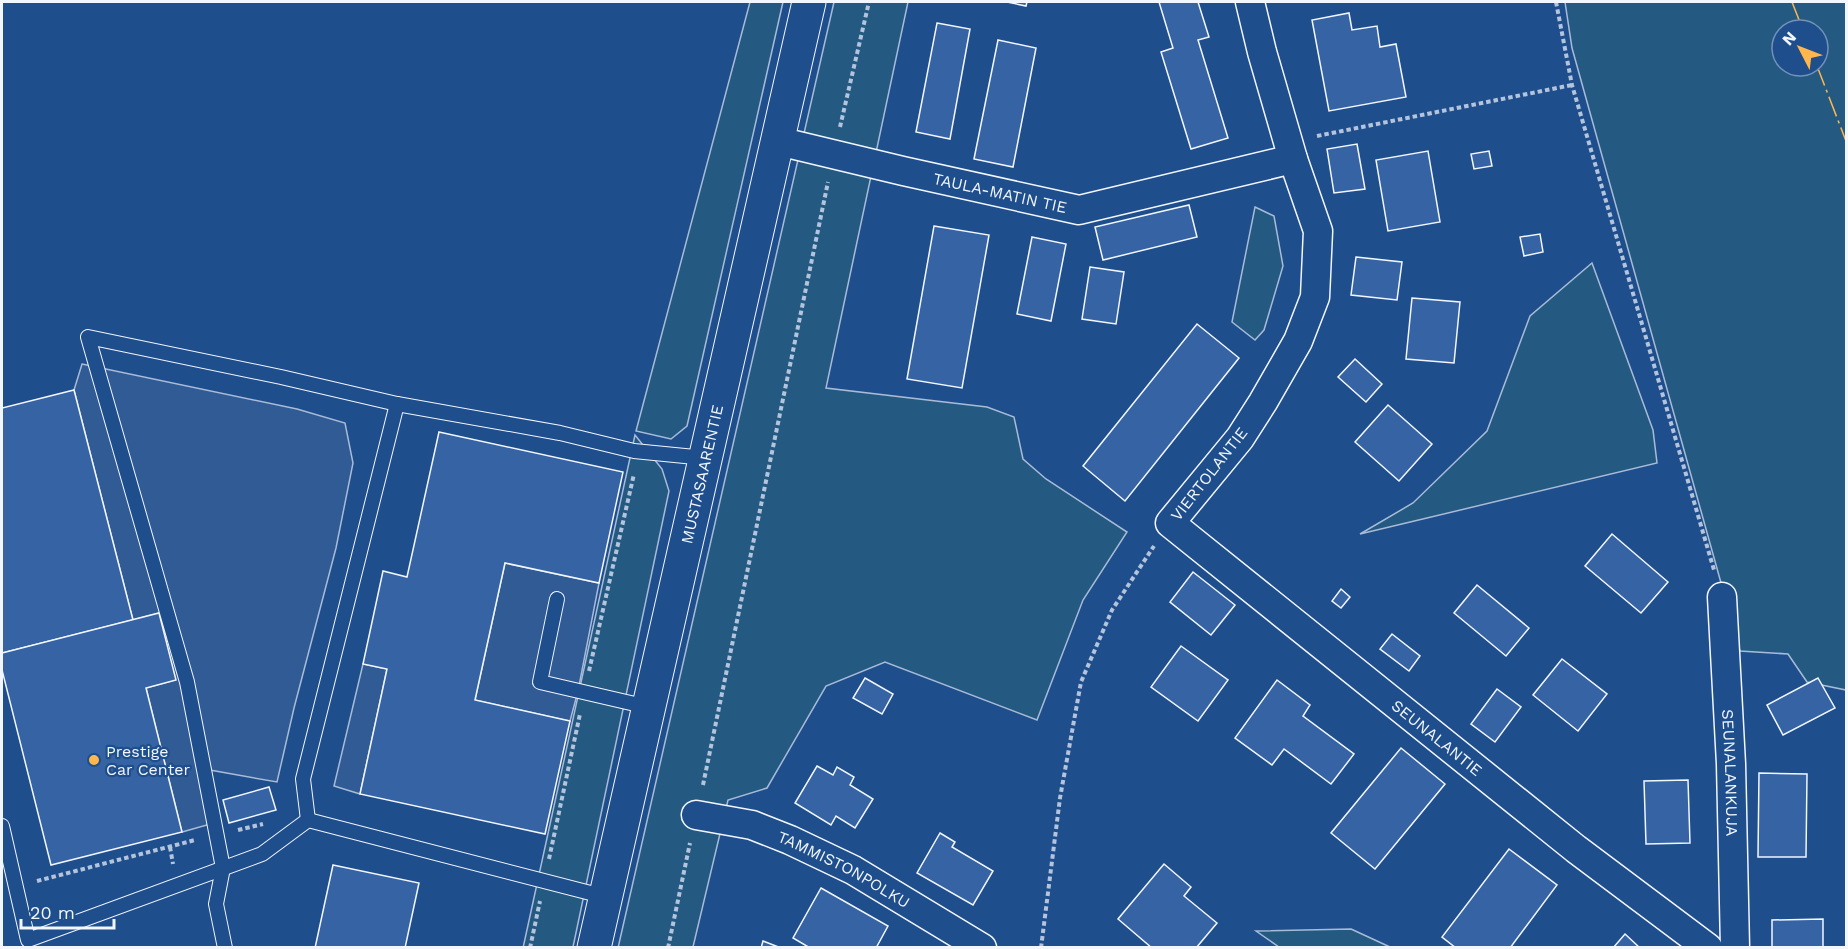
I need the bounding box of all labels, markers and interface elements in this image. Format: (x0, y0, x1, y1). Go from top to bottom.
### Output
north arrow (1770, 18, 1830, 78)
text: N (1778, 28, 1800, 49)
street label: TAULA-MATIN TIE (931, 168, 1069, 217)
street label: MUSTASAARENTIE (677, 403, 727, 545)
street label: VIERTOLANTIE (1167, 423, 1251, 525)
street label: SEUNALANTIE (1388, 695, 1486, 780)
street label: SEUNALANKUJA (1719, 709, 1742, 837)
place label: Prestige Car Center (106, 742, 191, 779)
marker: Prestige Car Center (87, 753, 101, 767)
street label: TAMMISTONPOLKU (775, 827, 913, 912)
scale bar (21, 892, 114, 930)
text: 20 m (30, 902, 75, 923)

